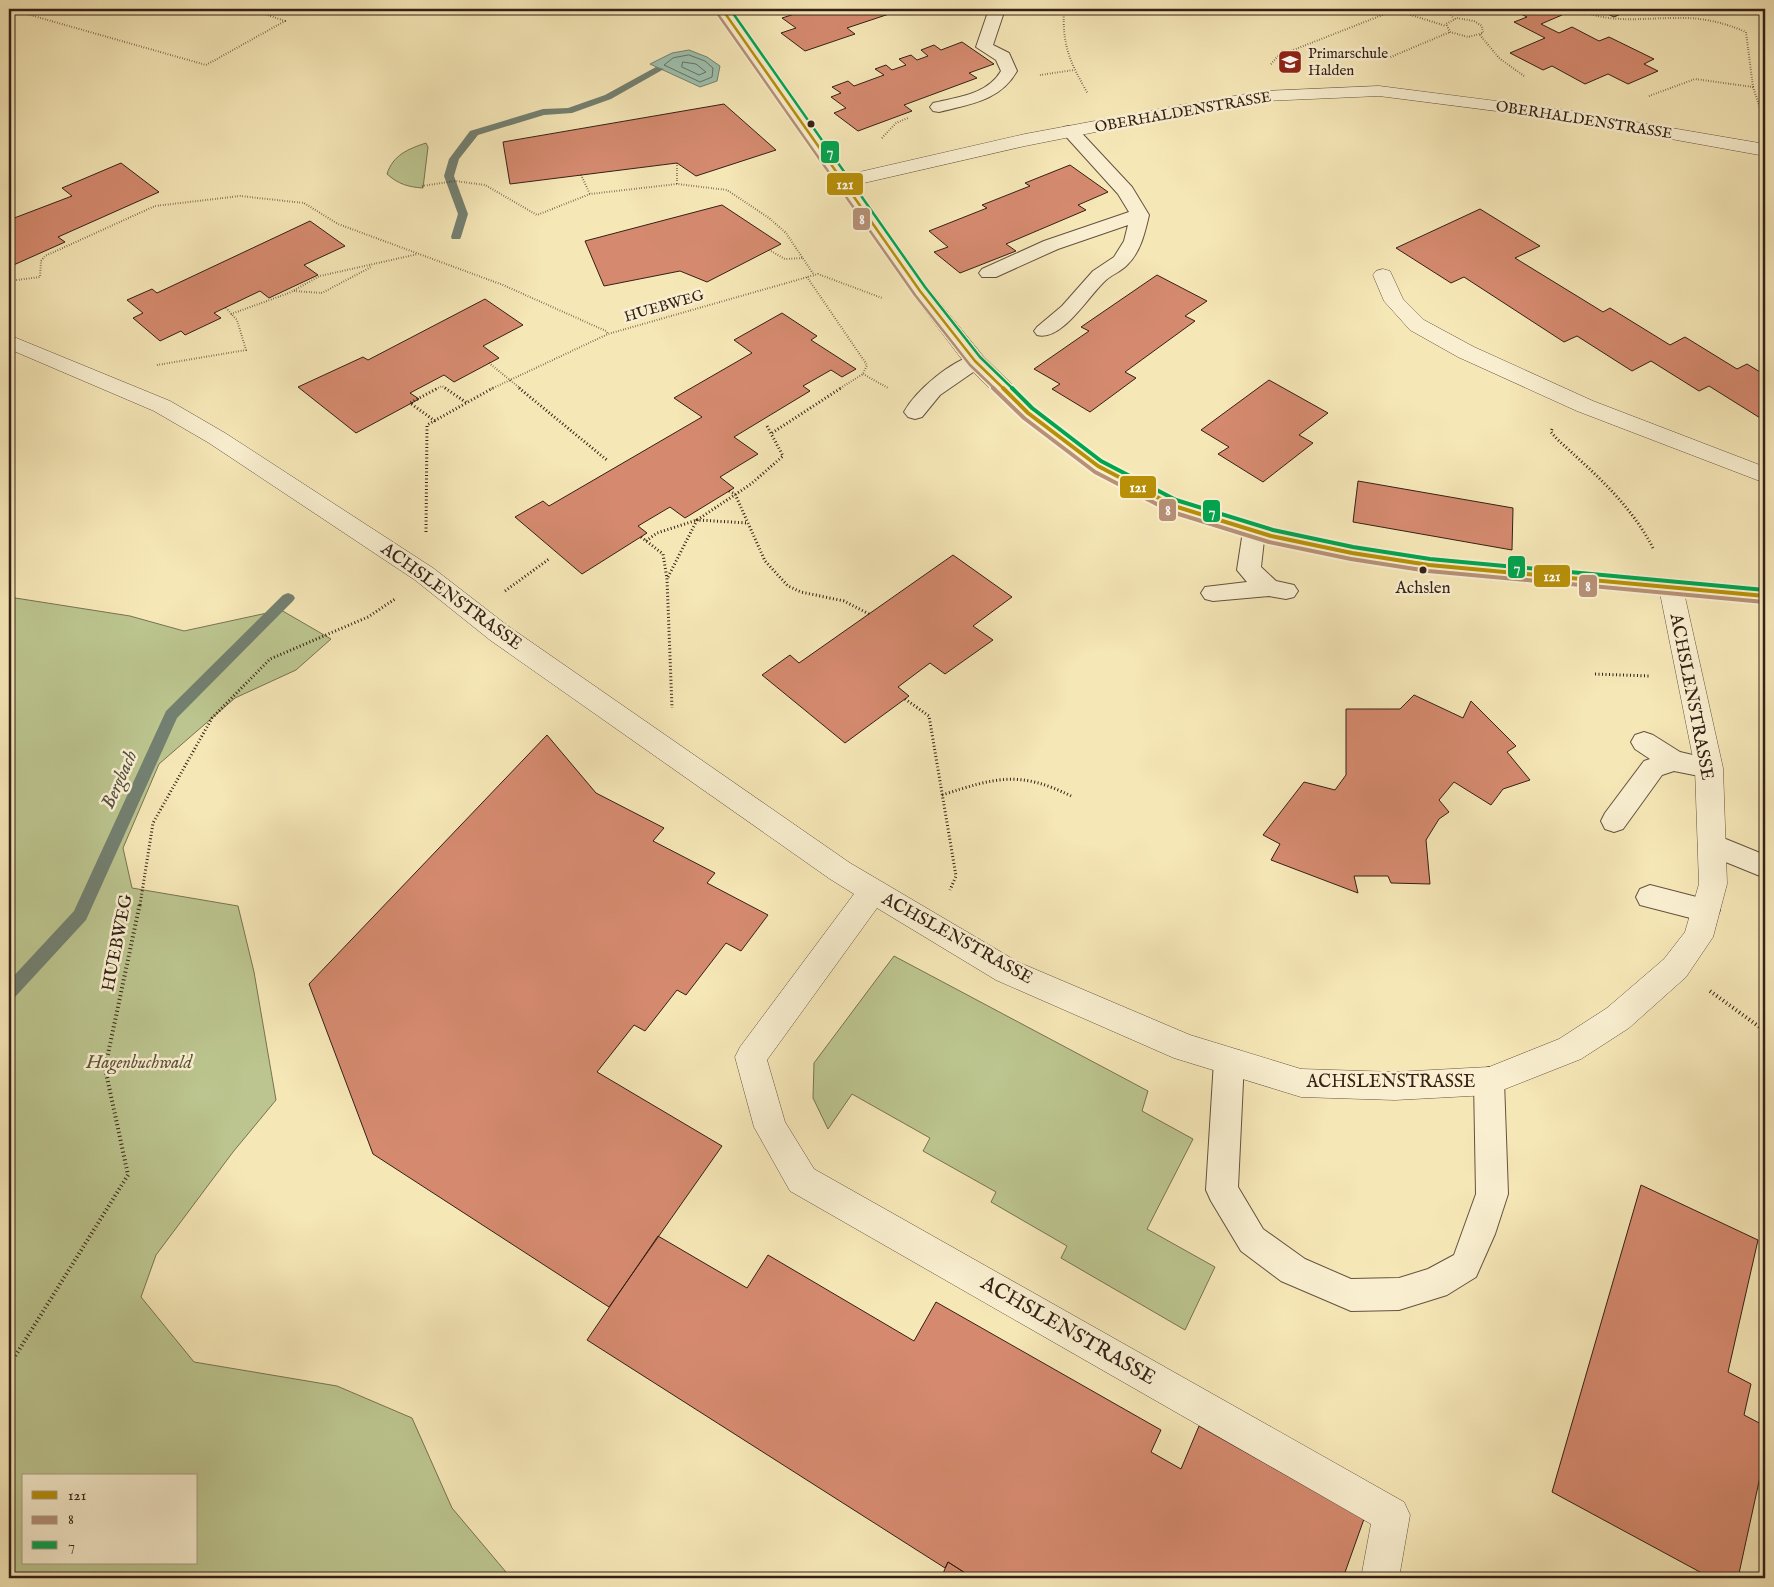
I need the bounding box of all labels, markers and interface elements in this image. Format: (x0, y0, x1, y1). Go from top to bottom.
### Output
place label: Primarschule Halden (1308, 44, 1388, 80)
school or university icon: Primarschule Halden (1277, 49, 1303, 75)
street label: OBERHALDENSTRASSE (1093, 87, 1273, 137)
street label: OBERHALDENSTRASSE (1494, 97, 1674, 143)
unlabelled marker (806, 119, 816, 129)
line badge: 7 (820, 140, 840, 164)
text: 7 (827, 143, 834, 161)
line badge: 121 (826, 172, 864, 196)
text: 121 (836, 176, 854, 194)
line badge: 8 (852, 207, 871, 231)
text: 8 (859, 211, 865, 229)
street label: HUEBWEG (622, 286, 706, 326)
line badge: 121 (1119, 475, 1157, 499)
text: 121 (1129, 479, 1147, 497)
line badge: 8 (1158, 498, 1177, 522)
line badge: 7 (1202, 499, 1221, 523)
text: 8 (1165, 502, 1171, 520)
text: 7 (1209, 503, 1216, 521)
street label: ACHSLENSTRASSE (375, 537, 526, 656)
line badge: 7 (1507, 555, 1526, 579)
text: 7 (1514, 559, 1521, 577)
line badge: 121 (1533, 564, 1571, 588)
marker: Achslen (1418, 565, 1428, 575)
text: 121 (1543, 568, 1561, 586)
line badge: 8 (1578, 574, 1598, 598)
place label: Achslen (1394, 578, 1451, 599)
text: 8 (1585, 578, 1591, 596)
street label: ACHSLENSTRASSE (1663, 611, 1718, 782)
water label: Bergbach (97, 747, 143, 813)
street label: ACHSLENSTRASSE (877, 887, 1037, 990)
street label: HUEBWEG (97, 892, 139, 994)
park label: Hagenbuchwald (85, 1052, 193, 1075)
street label: ACHSLENSTRASSE (1305, 1071, 1476, 1094)
street label: ACHSLENSTRASSE (975, 1269, 1160, 1392)
legend (22, 1474, 198, 1564)
text: 121 (68, 1486, 86, 1505)
text: 8 (68, 1510, 74, 1529)
text: 7 (68, 1536, 75, 1555)

